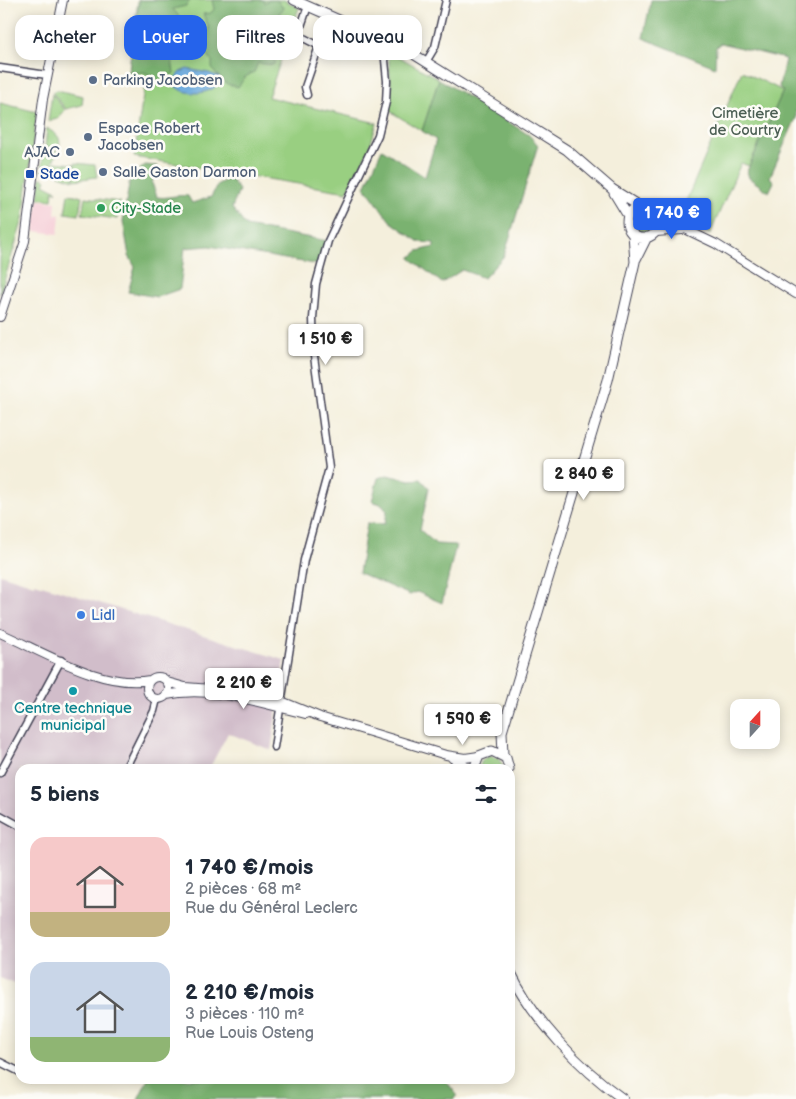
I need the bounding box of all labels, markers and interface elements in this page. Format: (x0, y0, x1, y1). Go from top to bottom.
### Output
chip: Acheter (15, 15, 114, 60)
chip: Louer (124, 15, 207, 60)
chip: Filtres (217, 15, 303, 60)
chip: Nouveau (313, 15, 422, 60)
place label: Parking Jacobsen (103, 71, 223, 90)
marker: Parking Jacobsen (87, 74, 99, 86)
park label: Cimetière de Courtry (709, 104, 781, 140)
place label: Espace Robert Jacobsen (98, 119, 201, 155)
marker: Espace Robert Jacobsen (82, 131, 94, 143)
place label: AJAC (24, 143, 60, 162)
marker: AJAC (64, 146, 76, 158)
place label: Salle Gaston Darmon (113, 163, 256, 182)
place label: Stade (40, 165, 79, 184)
marker: Salle Gaston Darmon (97, 166, 109, 178)
marker: Stade (24, 168, 36, 180)
pin: 1 740 € (626, 198, 718, 240)
place label: City-Stade (111, 199, 181, 218)
marker: City-Stade (95, 202, 107, 214)
text: 1 740 € (644, 204, 700, 223)
pin: 1 510 € (280, 324, 372, 366)
text: 1 510 € (299, 330, 353, 349)
pin: 2 840 € (538, 458, 630, 501)
text: 2 840 € (554, 465, 614, 484)
place label: Lidl (91, 606, 115, 625)
marker: Lidl (75, 609, 87, 621)
pin: 2 210 € (198, 668, 290, 710)
text: 2 210 € (216, 674, 272, 693)
marker: Centre technique municipal (67, 685, 79, 697)
place label: Centre technique municipal (14, 699, 132, 735)
north arrow (730, 699, 780, 749)
map controls (730, 699, 780, 749)
pin: 1 590 € (417, 704, 509, 746)
text: 1 590 € (435, 710, 491, 729)
icon: filters (472, 780, 500, 808)
text: 5 biens (30, 782, 99, 807)
text: 1 740 €/mois (185, 855, 313, 880)
icon: home (70, 857, 130, 917)
text: 2 pièces · 68 m² (185, 880, 301, 899)
text: Rue du Général Leclerc (185, 899, 358, 918)
text: 2 210 €/mois (185, 980, 314, 1005)
icon: home (70, 982, 130, 1042)
text: 3 pièces · 110 m² (185, 1005, 304, 1024)
text: Rue Louis Osteng (185, 1024, 314, 1043)

